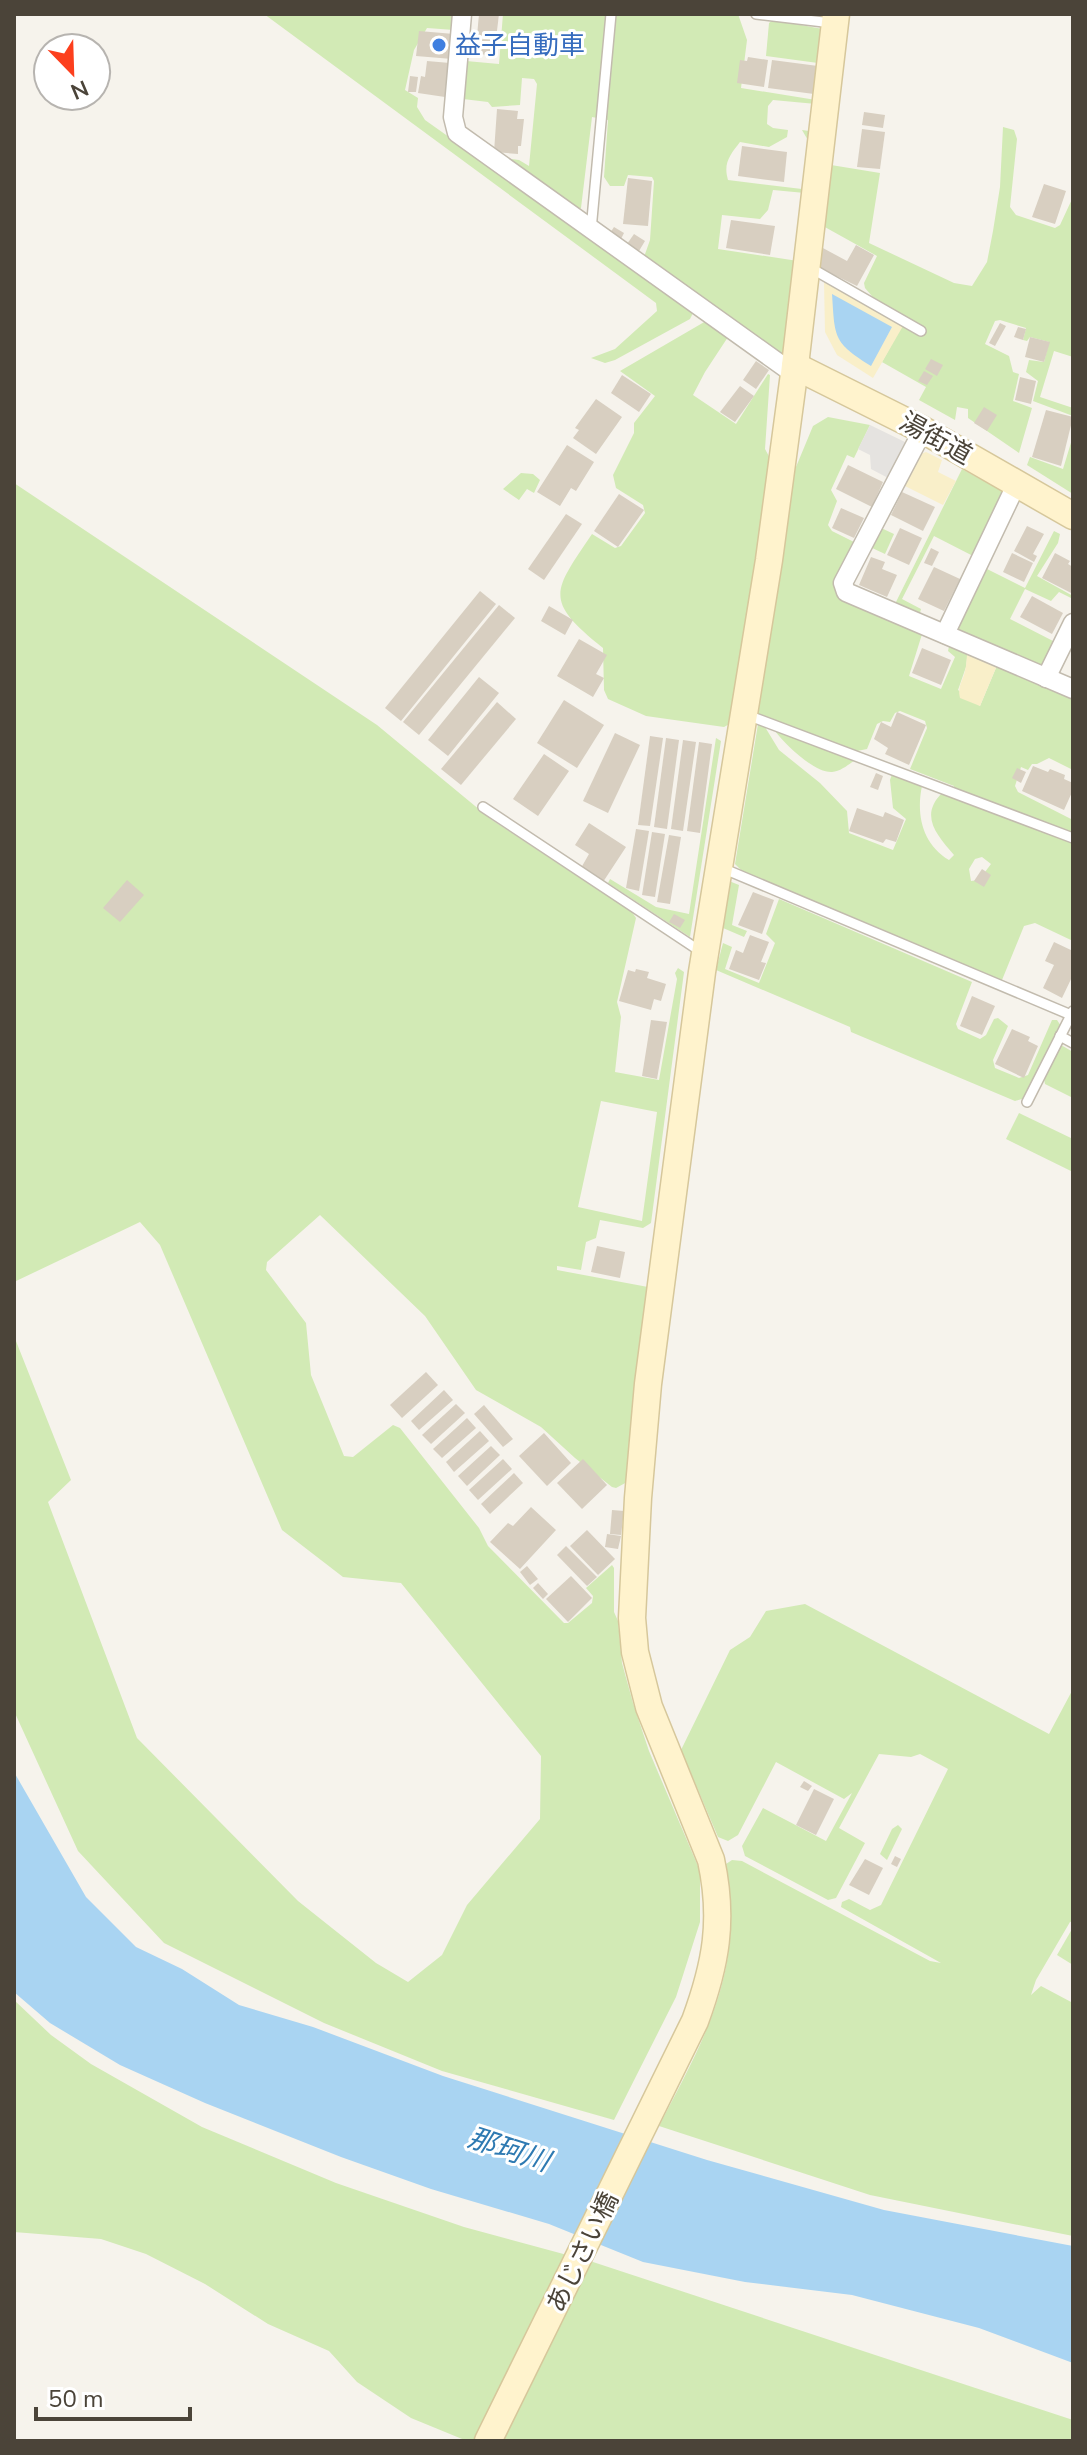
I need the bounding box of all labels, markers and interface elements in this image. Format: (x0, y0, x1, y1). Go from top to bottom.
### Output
place label: 益子自動車 (455, 28, 585, 63)
north arrow (32, 32, 112, 112)
marker: 益子自動車 (430, 36, 448, 54)
text: N (66, 72, 93, 107)
street label: 湯街道 (893, 404, 978, 473)
water label: 那珂川 (463, 2119, 557, 2182)
street label: あじさい橋 (538, 2186, 627, 2318)
scale bar (36, 2371, 190, 2421)
text: 50 m (48, 2383, 104, 2415)

